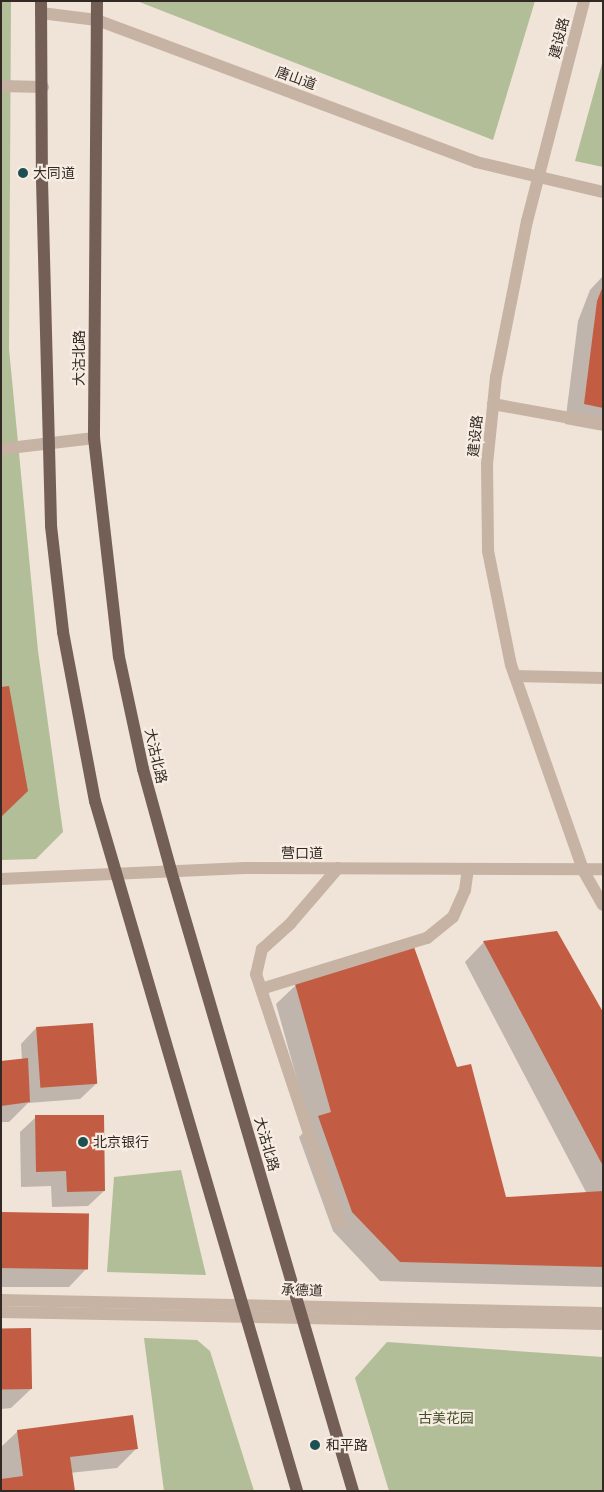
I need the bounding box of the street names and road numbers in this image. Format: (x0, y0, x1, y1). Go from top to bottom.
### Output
street label: 建设路 (546, 16, 572, 60)
street label: 唐山道 (273, 63, 319, 93)
street label: 大沽北路 (71, 330, 87, 386)
street label: 建设路 (464, 414, 486, 458)
street label: 大沽北路 (142, 727, 170, 785)
street label: 营口道 (281, 845, 323, 861)
street label: 大沽北路 (251, 1115, 283, 1173)
street label: 承德道 (281, 1281, 323, 1299)

